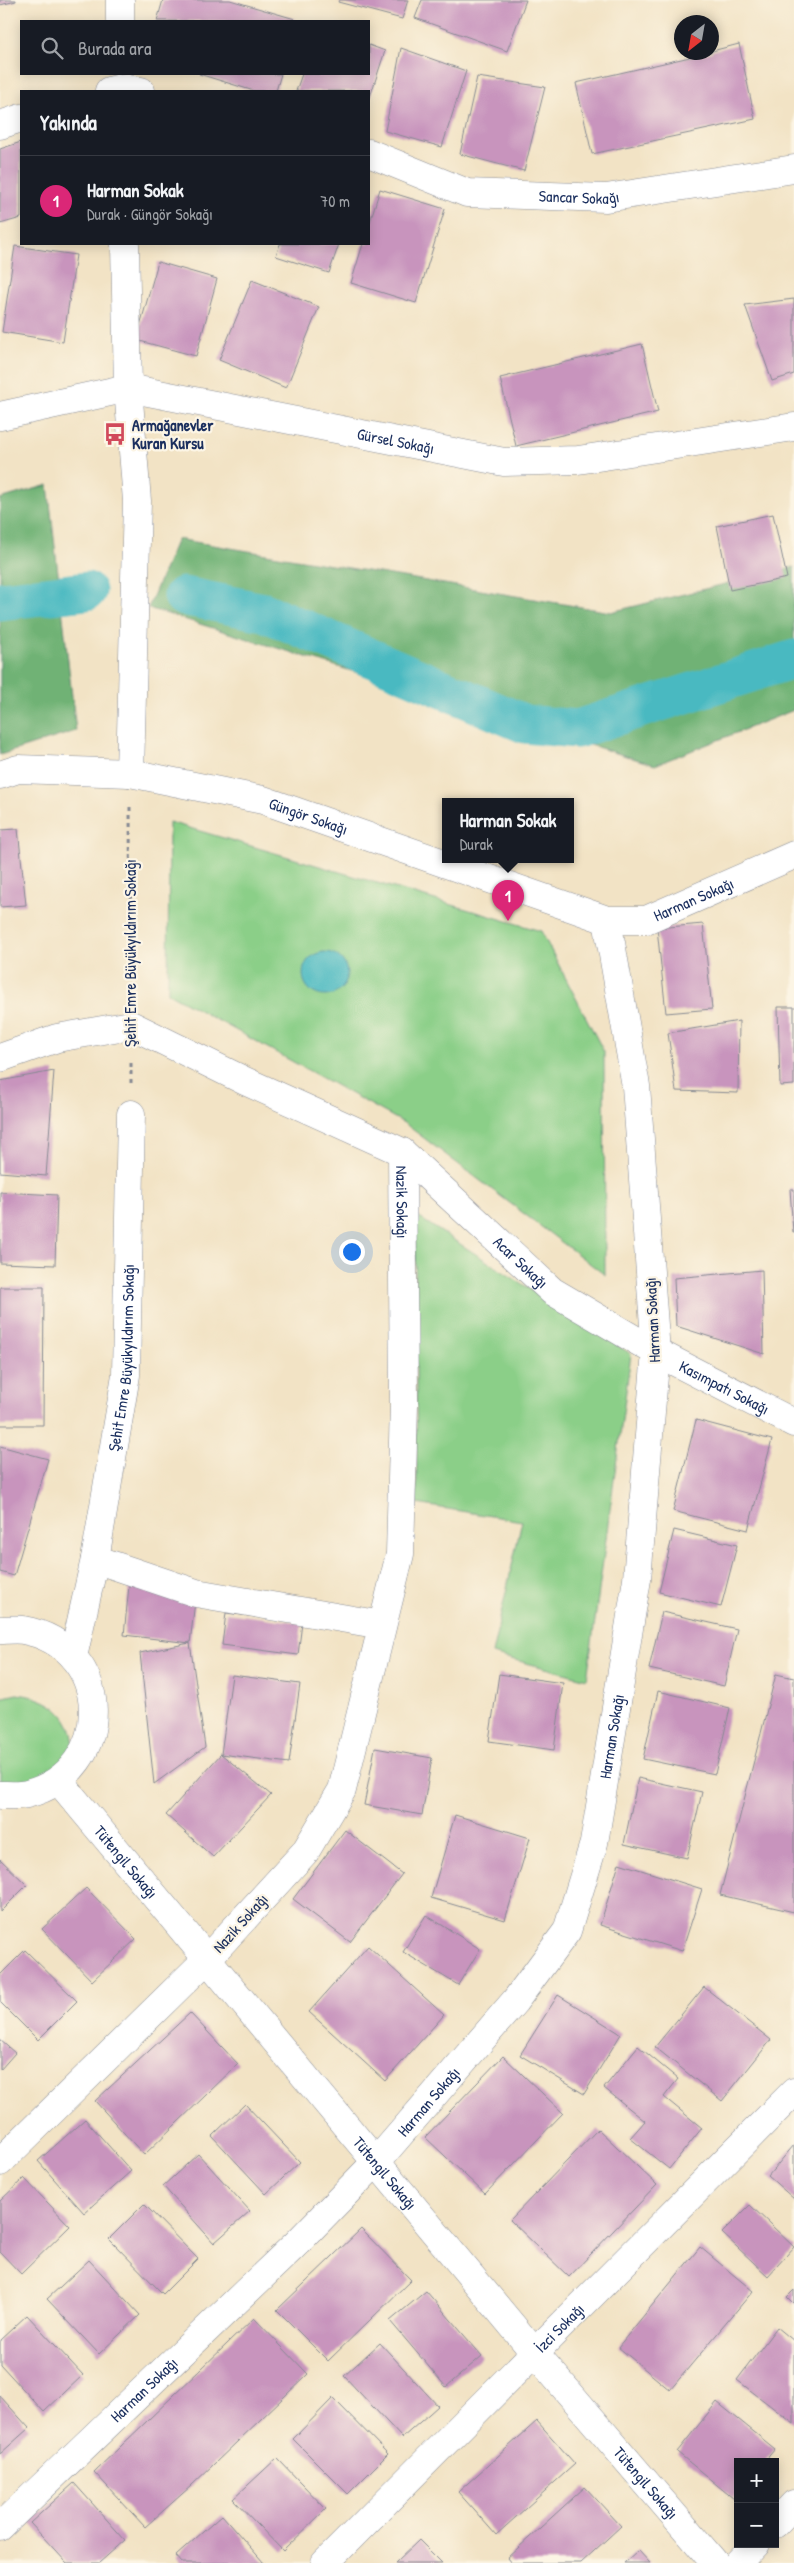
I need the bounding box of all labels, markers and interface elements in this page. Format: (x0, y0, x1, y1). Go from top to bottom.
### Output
north arrow (674, 15, 719, 60)
search box (20, 20, 370, 75)
icon: search (38, 34, 66, 62)
text: Burada ara (78, 35, 151, 61)
text: Yakında (40, 108, 97, 137)
text: Harman Sokak (87, 177, 184, 203)
street label: Sancar Sokağı (538, 185, 621, 209)
text: 1 (53, 190, 59, 212)
text: 70 m (320, 190, 350, 212)
text: Durak · Güngör Sokağı (87, 203, 213, 225)
place label: Armağanevler Kuran Kursu (132, 414, 214, 454)
bus stop icon: Armağanevler Kuran Kursu (102, 421, 128, 447)
street label: Gürsel Sokağı (355, 422, 436, 459)
street label: Güngör Sokağı (266, 792, 351, 840)
popup (442, 798, 574, 863)
text: Harman Sokak (460, 807, 556, 833)
text: Durak (460, 833, 493, 855)
street label: Şehit Emre Büyükyıldırım Sokağı (119, 859, 141, 1047)
street label: Harman Sokağı (650, 872, 737, 926)
pin: 1 (492, 880, 524, 921)
street label: Nazik Sokağı (391, 1166, 414, 1239)
street label: Acar Sokağı (489, 1231, 553, 1293)
your location (339, 1239, 365, 1265)
street label: Şehit Emre Büyükyıldırım Sokağı (102, 1264, 139, 1453)
street label: Harman Sokağı (639, 1277, 665, 1363)
street label: Kasımpatı Sokağı (675, 1355, 773, 1420)
street label: Harman Sokağı (594, 1692, 629, 1780)
street label: Tütengil Sokağı (89, 1820, 163, 1903)
street label: Nazik Sokağı (207, 1889, 273, 1957)
street label: Harman Sokağı (392, 2062, 465, 2141)
street label: Tütengil Sokağı (348, 2132, 422, 2214)
street label: İzci Sokağı (530, 2298, 589, 2357)
street label: Harman Sokağı (105, 2352, 182, 2427)
street label: Tütengil Sokağı (609, 2442, 684, 2524)
map controls (734, 2458, 779, 2548)
button: + (734, 2458, 779, 2503)
button: − (734, 2503, 779, 2548)

